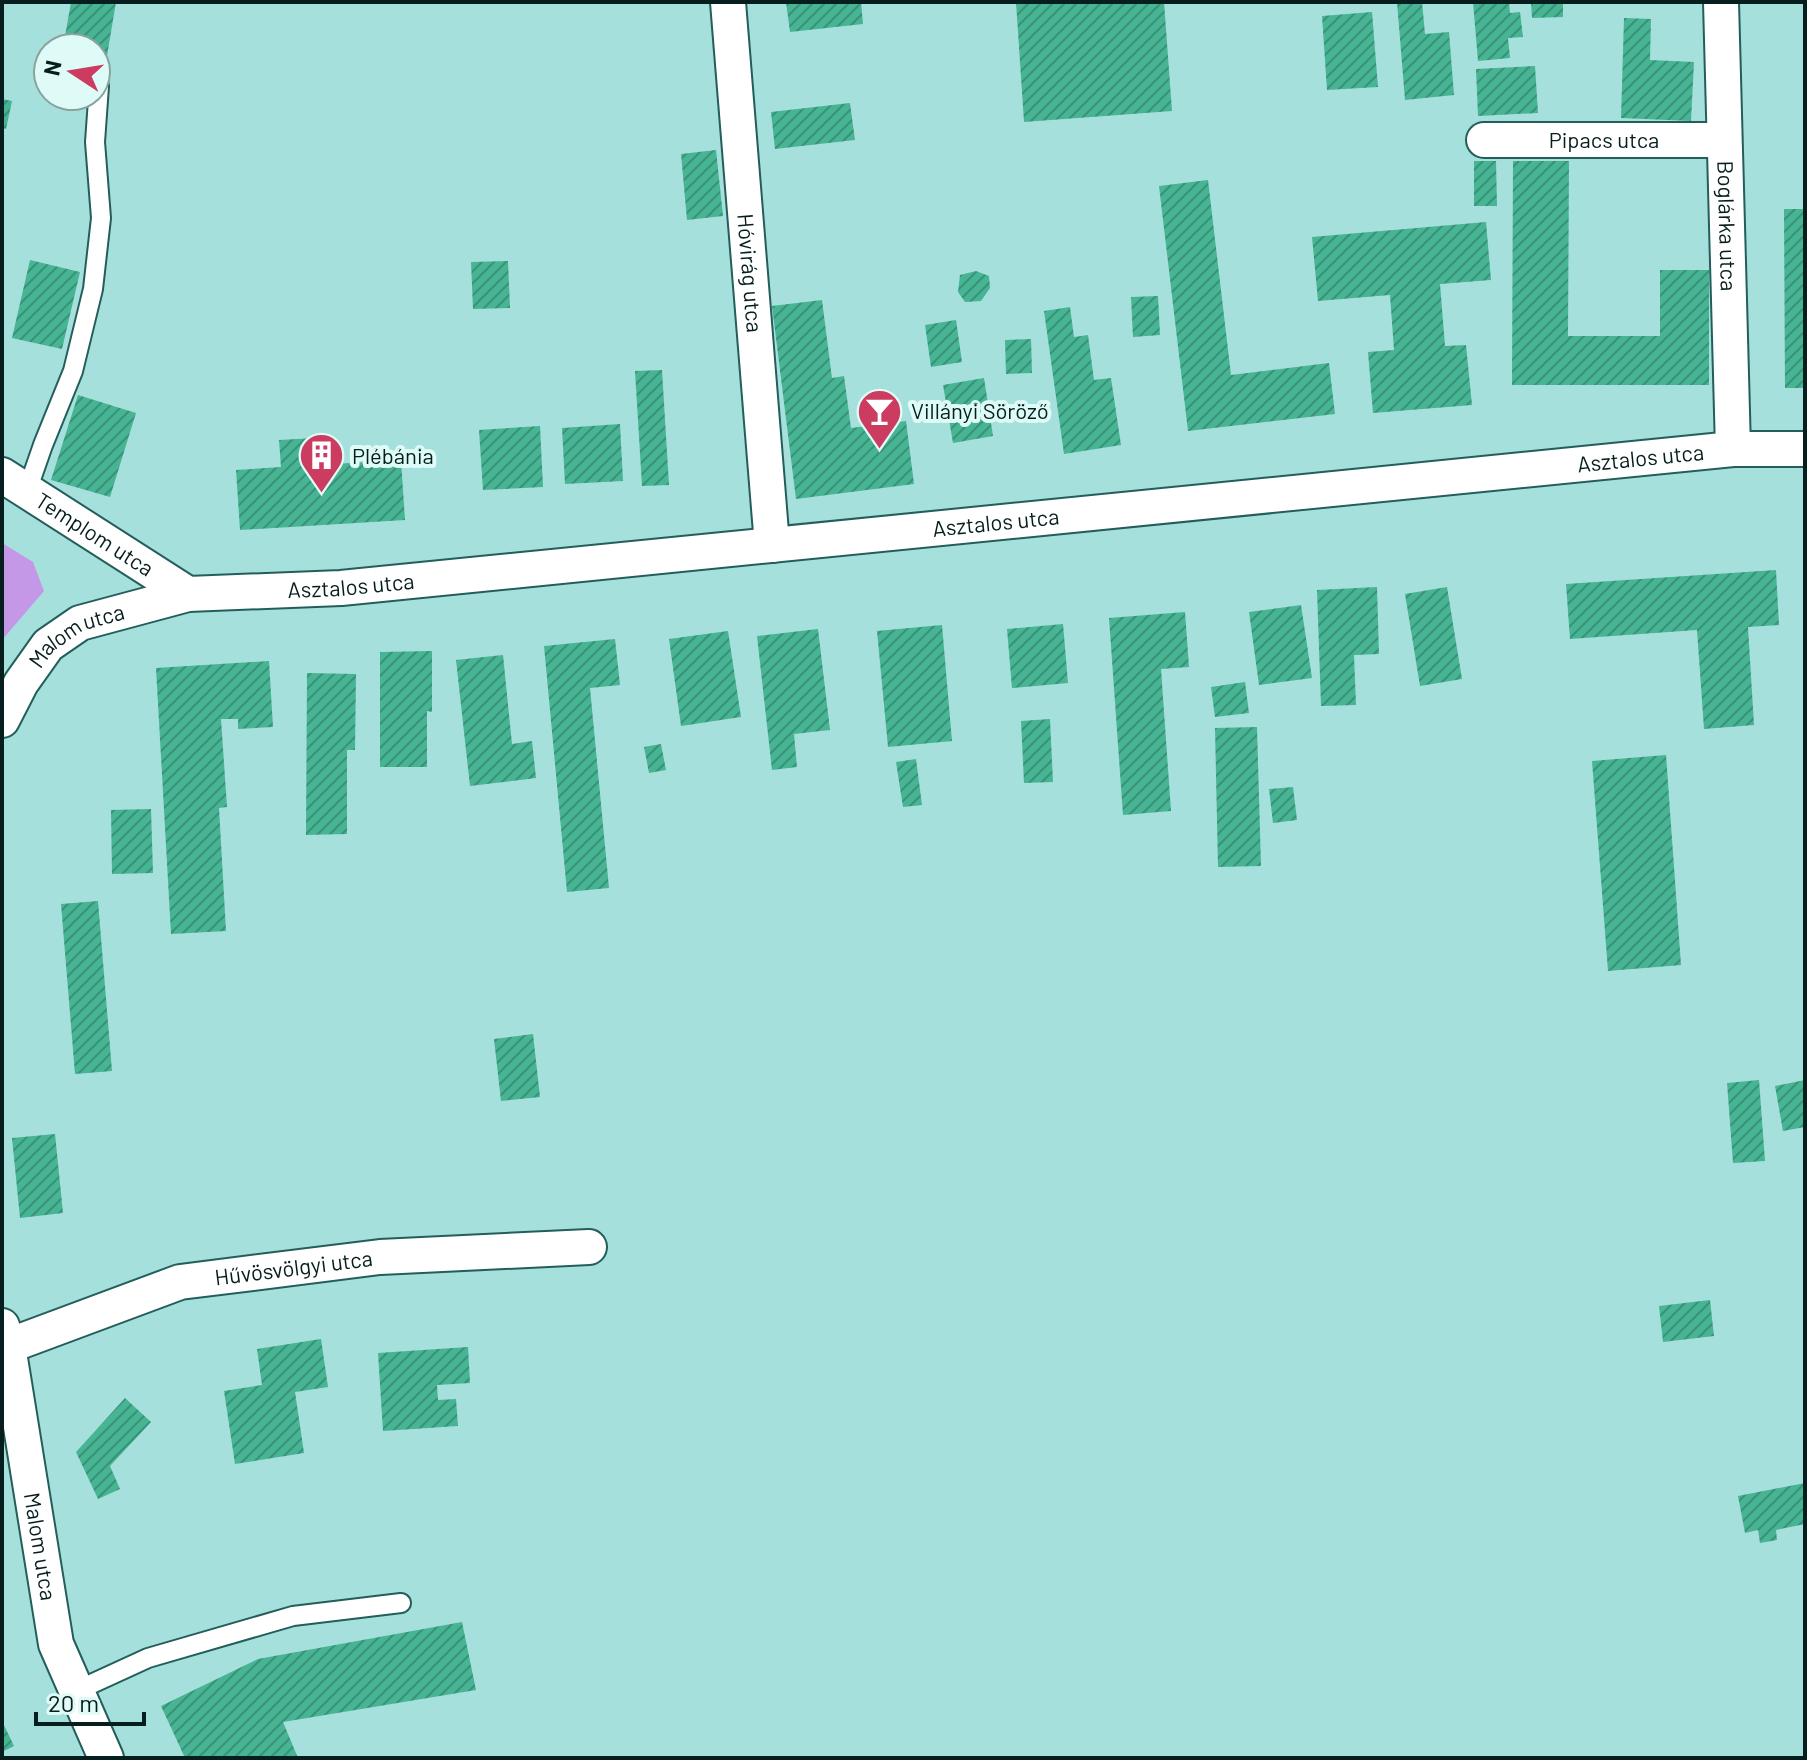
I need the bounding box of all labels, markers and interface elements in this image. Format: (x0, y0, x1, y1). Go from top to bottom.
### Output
north arrow (32, 32, 112, 112)
text: N (37, 58, 66, 77)
street label: Pipacs utca (1549, 126, 1659, 152)
street label: Boglárka utca (1713, 160, 1743, 291)
street label: Hóvirág utca (733, 212, 769, 334)
bar icon: Villányi Söröző (856, 387, 904, 450)
place label: Villányi Söröző (911, 397, 1049, 423)
building icon: Plébánia (297, 432, 345, 495)
street label: Asztalos utca (1576, 438, 1705, 476)
place label: Plébánia (352, 442, 434, 468)
street label: Templom utca (31, 486, 159, 581)
street label: Asztalos utca (931, 502, 1060, 541)
street label: Asztalos utca (287, 567, 415, 602)
street label: Malom utca (22, 598, 127, 672)
street label: Hűvösvölgyi utca (213, 1244, 374, 1290)
street label: Malom utca (20, 1491, 63, 1602)
scale bar (36, 1676, 144, 1726)
text: 20 m (48, 1688, 99, 1717)

